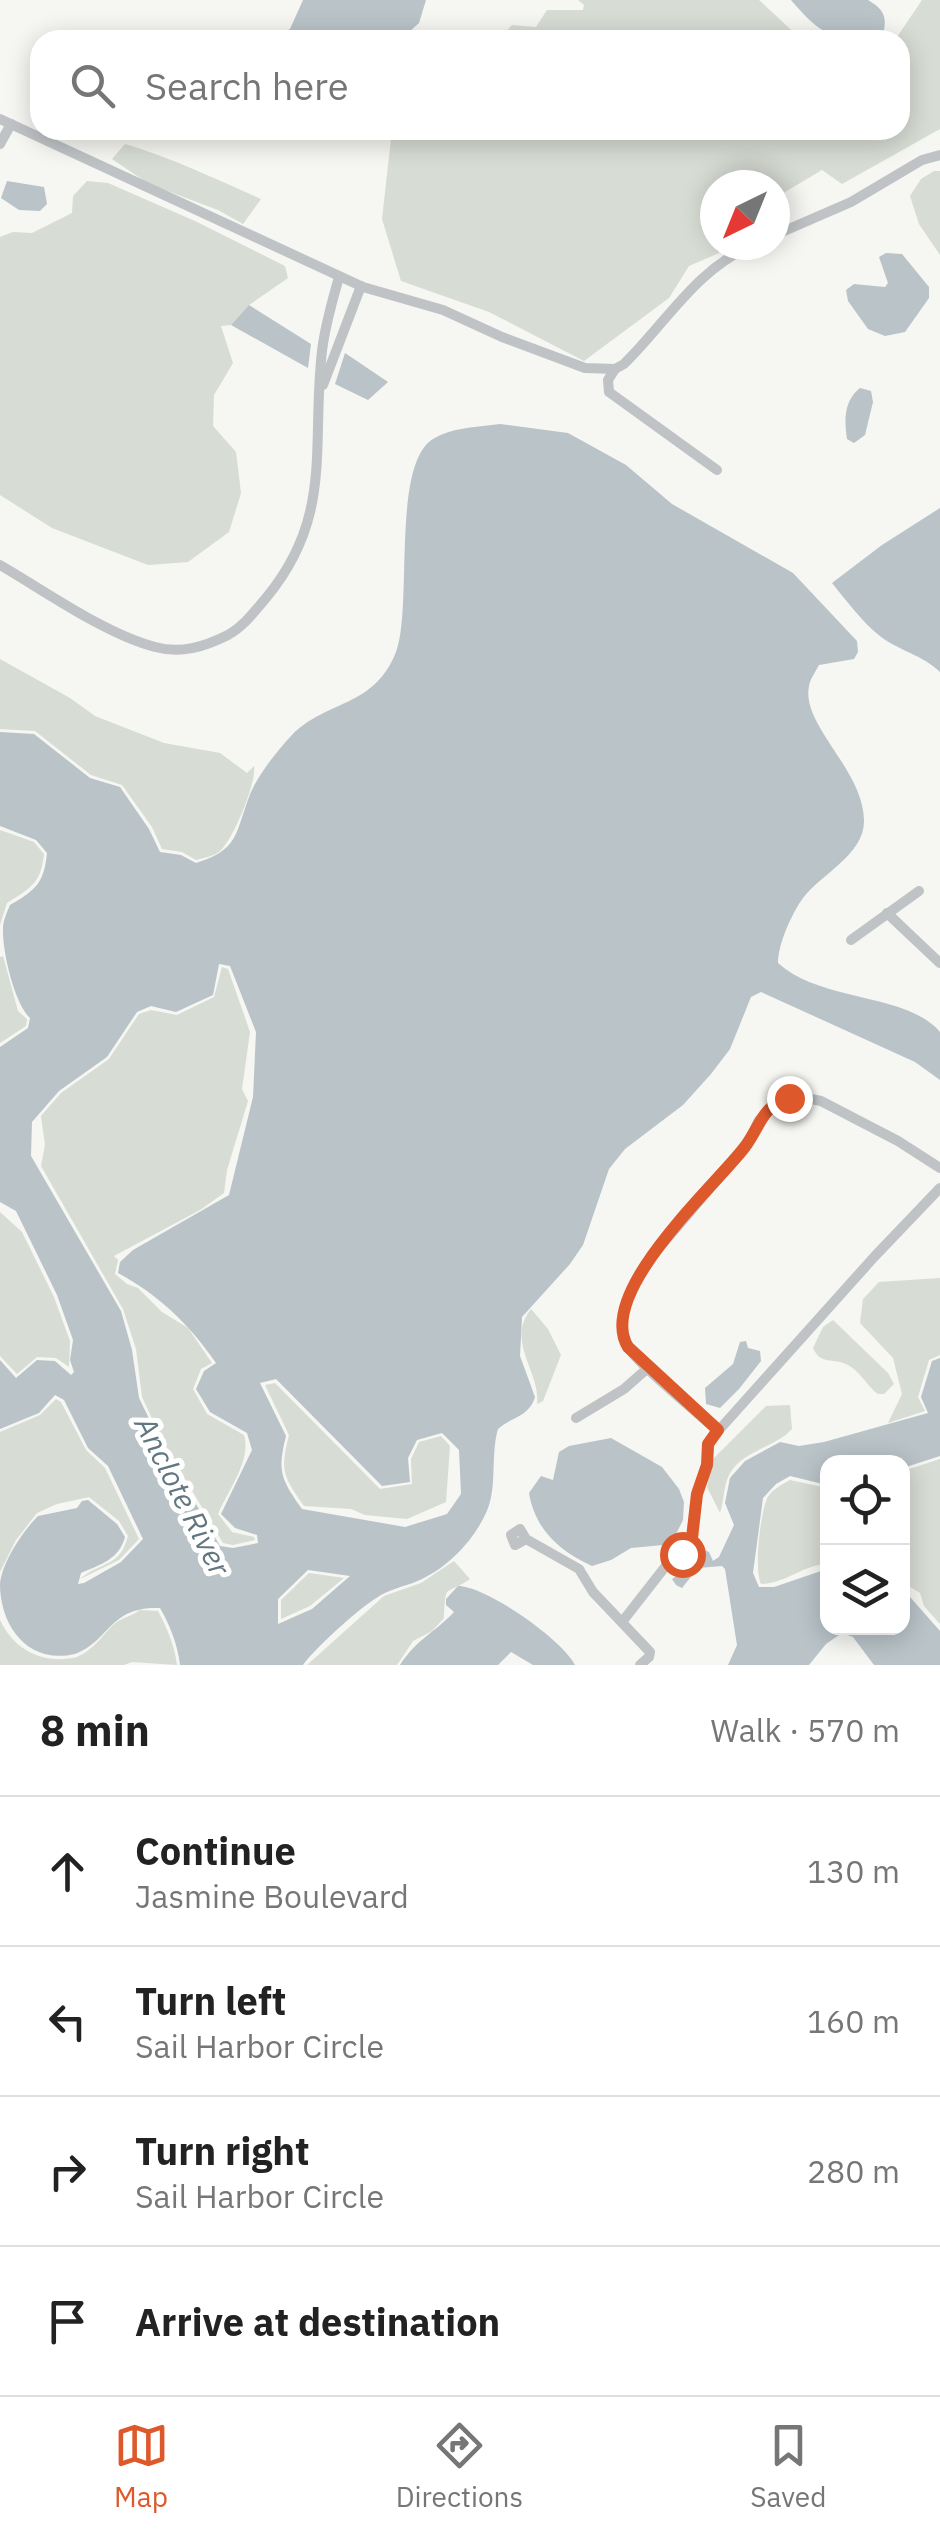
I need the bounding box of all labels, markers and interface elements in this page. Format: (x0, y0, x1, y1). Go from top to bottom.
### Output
search box (30, 30, 910, 140)
icon: search (65, 58, 120, 113)
text: Search here (145, 61, 349, 110)
north arrow (700, 170, 790, 260)
route end (767, 1076, 813, 1122)
water label: Anclote River (126, 1408, 241, 1582)
map controls (820, 1455, 910, 1635)
button: locate (820, 1455, 910, 1545)
route start (660, 1532, 706, 1578)
button: layers (820, 1545, 910, 1635)
text: 8 min (40, 1703, 150, 1758)
text: Walk · 570 m (711, 1709, 900, 1751)
text: Continue (135, 1826, 296, 1875)
icon: ahead (40, 1844, 95, 1899)
text: 130 m (807, 1850, 900, 1892)
text: Jasmine Boulevard (135, 1875, 409, 1917)
text: Turn left (135, 1976, 286, 2025)
icon: left (40, 1994, 95, 2049)
text: 160 m (807, 2000, 900, 2042)
text: Sail Harbor Circle (135, 2025, 384, 2067)
text: Turn right (135, 2126, 310, 2175)
icon: right (40, 2144, 95, 2199)
text: 280 m (807, 2150, 900, 2192)
text: Sail Harbor Circle (135, 2175, 384, 2217)
icon: arrive (40, 2294, 95, 2349)
text: Arrive at destination (135, 2297, 500, 2346)
tab: Map (114, 2418, 169, 2515)
tab: Directions (396, 2418, 523, 2515)
tab: Saved (750, 2418, 826, 2515)

